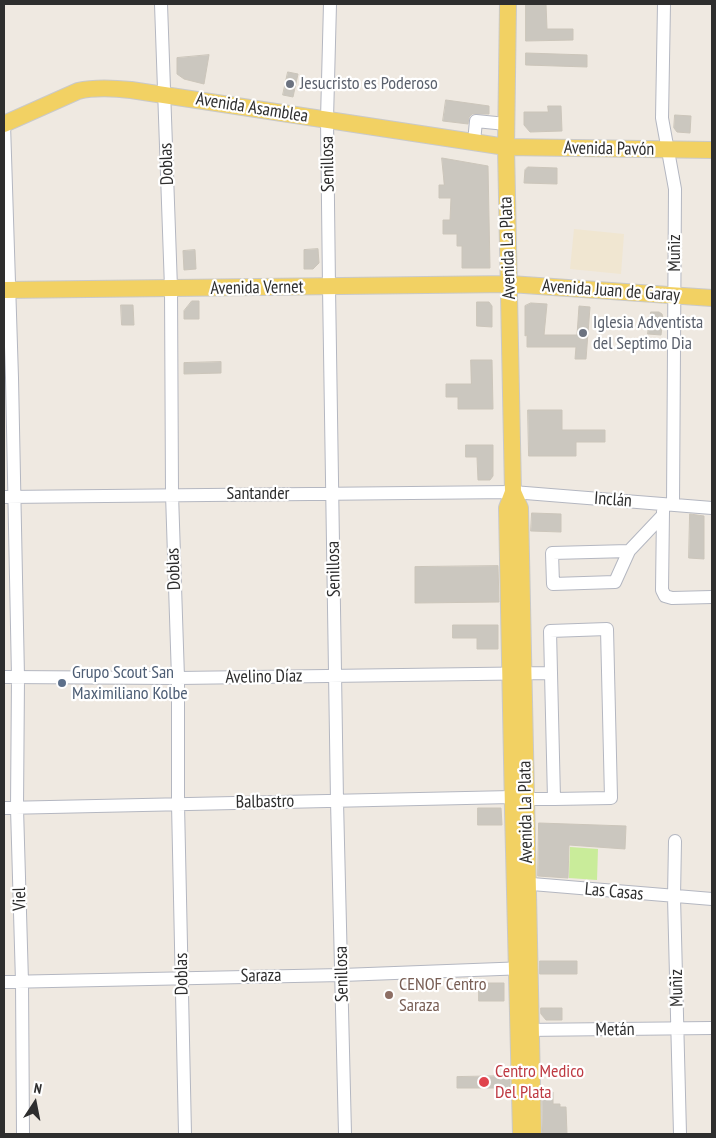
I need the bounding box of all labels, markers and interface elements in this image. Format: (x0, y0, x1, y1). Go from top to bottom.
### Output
place label: Jesucristo es Poderoso (300, 73, 438, 95)
marker: Jesucristo es Poderoso (284, 78, 296, 90)
street label: Avenida Asamblea (194, 88, 310, 128)
street label: Senillosa (317, 136, 339, 192)
street label: Avenida Pavón (564, 137, 654, 161)
street label: Doblas (155, 142, 179, 186)
street label: Avenida La Plata (495, 196, 521, 300)
street label: Muñiz (664, 234, 686, 272)
street label: Avenida Juan de Garay (541, 275, 681, 307)
street label: Avenida Vernet (210, 276, 304, 300)
place label: Iglesia Adventista del Septimo Dia (593, 312, 703, 354)
marker: Iglesia Adventista del Septimo Dia (577, 327, 589, 339)
street label: Santander (226, 483, 290, 505)
street label: Inclán (593, 488, 633, 512)
street label: Senillosa (323, 541, 345, 597)
street label: Doblas (162, 547, 186, 591)
place label: Grupo Scout San Maximiliano Kolbe (72, 662, 188, 704)
street label: Avelino Díaz (225, 666, 303, 688)
marker: Grupo Scout San Maximiliano Kolbe (56, 677, 68, 689)
street label: Avenida La Plata (514, 760, 538, 864)
street label: Balbastro (236, 791, 294, 813)
street label: Las Casas (584, 879, 644, 905)
street label: Viel (9, 887, 31, 911)
street label: Senillosa (331, 946, 353, 1002)
street label: Doblas (171, 953, 193, 995)
street label: Saraza (240, 965, 282, 987)
street label: Muñiz (666, 969, 688, 1007)
place label: CENOF Centro Saraza (399, 974, 487, 1016)
marker: CENOF Centro Saraza (383, 989, 395, 1001)
street label: Metán (595, 1019, 635, 1041)
place label: Centro Medico Del Plata (495, 1061, 584, 1104)
marker: Centro Medico Del Plata (477, 1075, 491, 1089)
north arrow (10, 1078, 60, 1128)
text: N (32, 1079, 43, 1098)

